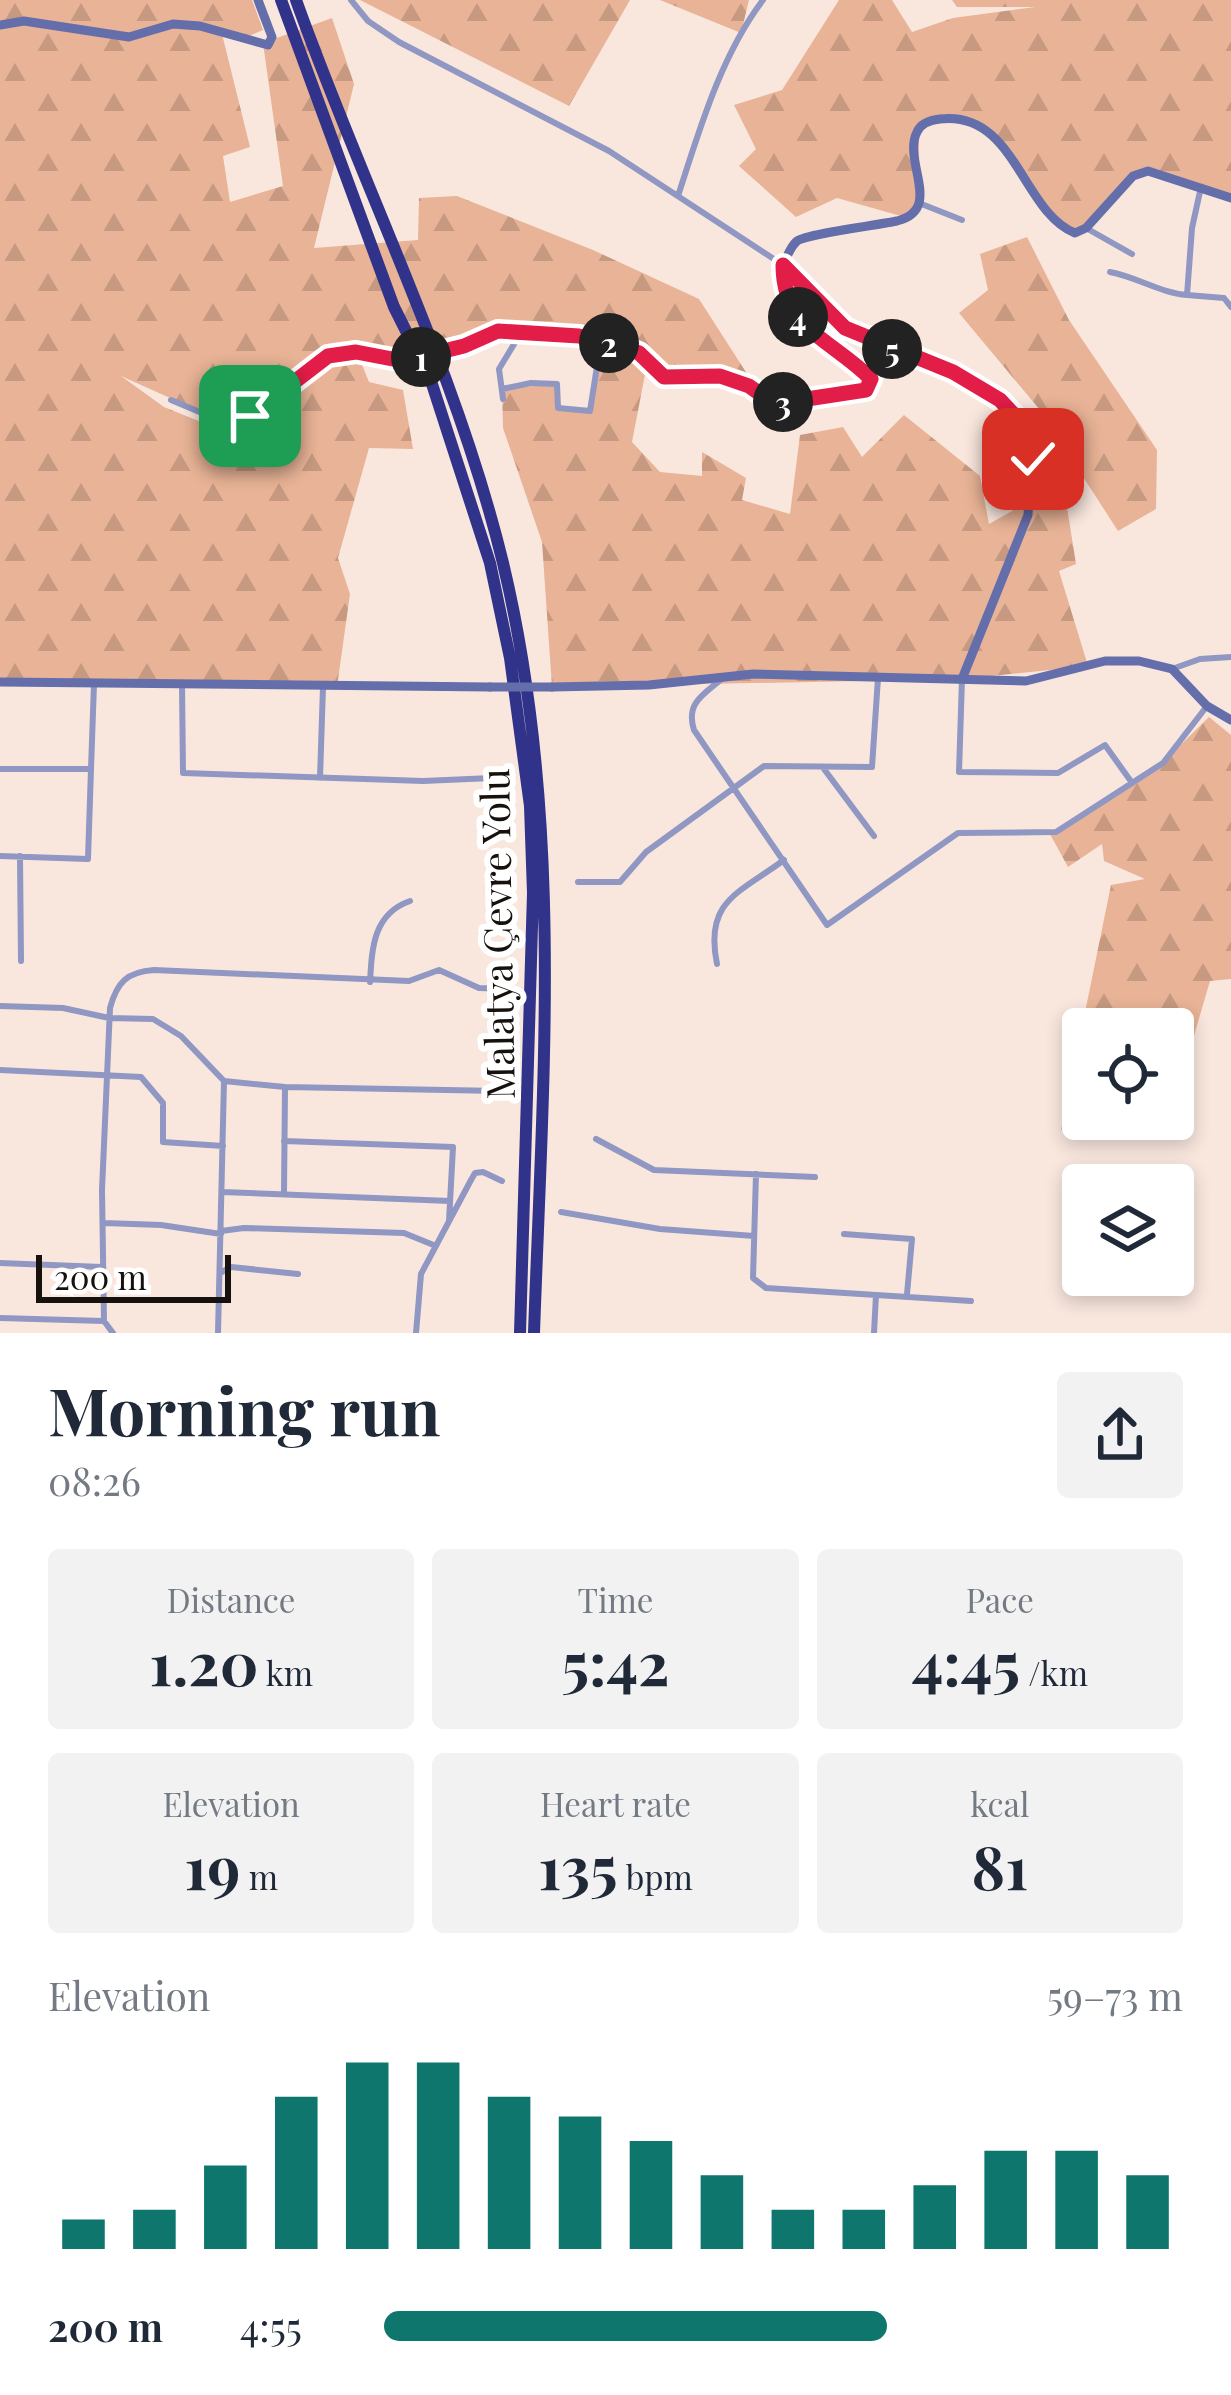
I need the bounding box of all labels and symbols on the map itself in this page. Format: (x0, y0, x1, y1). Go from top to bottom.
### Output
pin: 4 (768, 287, 828, 347)
pin: 2 (579, 313, 639, 373)
pin: 5 (862, 319, 922, 379)
pin: 1 (391, 327, 451, 387)
pin (199, 365, 301, 467)
pin: 3 (753, 372, 813, 432)
pin (982, 408, 1084, 510)
street label: Malatya Çevre Yolu (467, 768, 525, 1100)
scale bar (36, 1249, 231, 1302)

